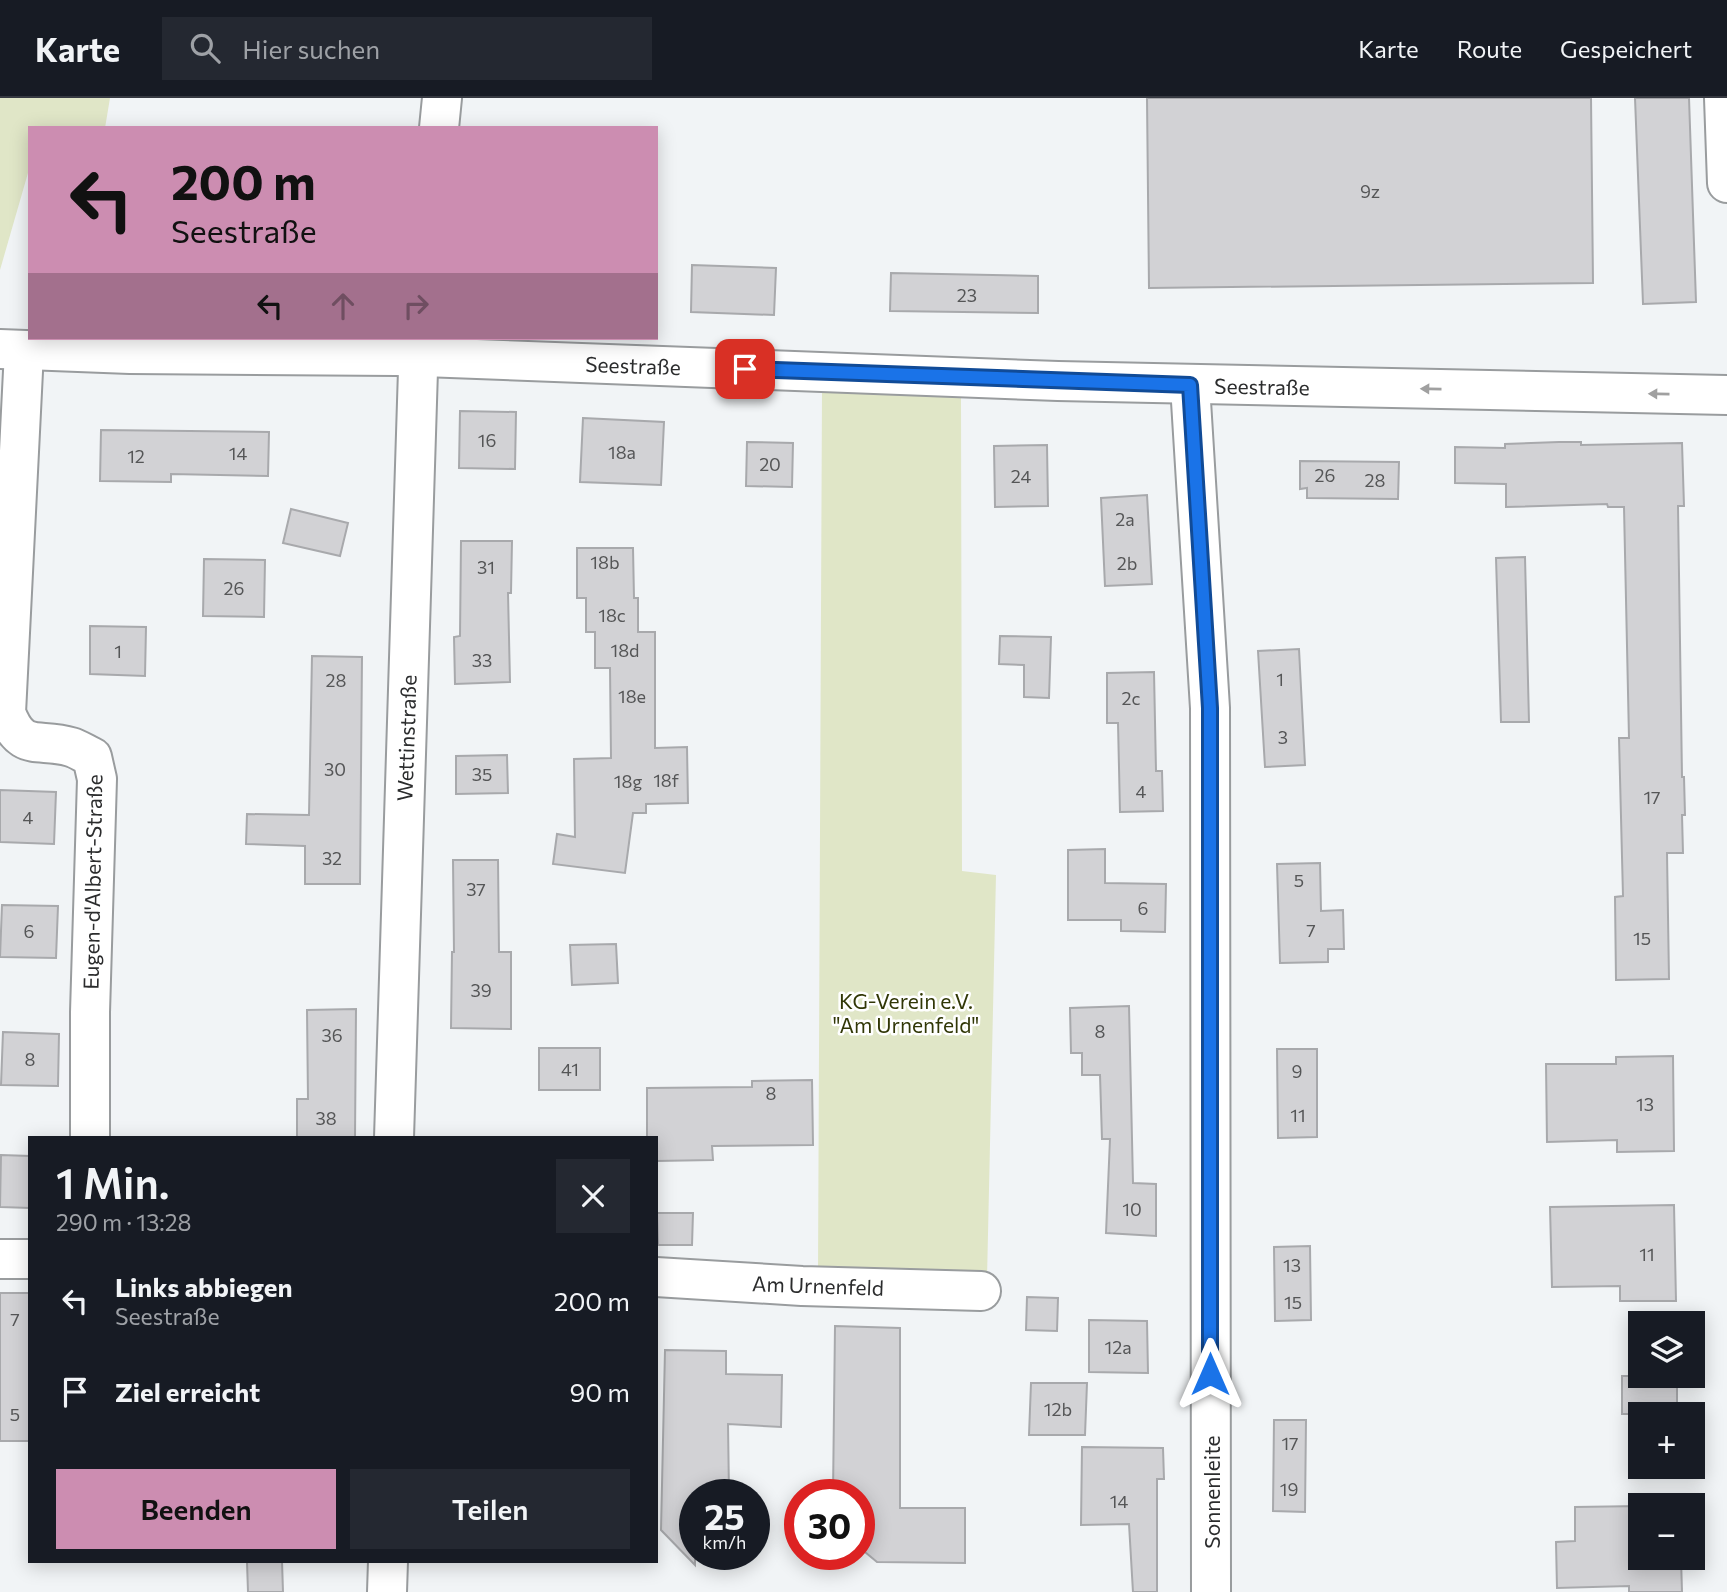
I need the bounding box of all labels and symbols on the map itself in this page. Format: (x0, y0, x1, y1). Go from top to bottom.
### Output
house number: 9z (1360, 180, 1380, 202)
house number: 23 (957, 284, 977, 306)
pin (715, 339, 775, 399)
street label: Seestraße (585, 351, 681, 379)
street label: Seestraße (1214, 373, 1310, 399)
one-way arrow (1420, 384, 1442, 395)
one-way arrow (1648, 388, 1670, 400)
house number: 16 (478, 429, 496, 451)
house number: 18a (608, 441, 636, 463)
house number: 14 (229, 442, 247, 464)
house number: 12 (127, 445, 145, 467)
house number: 20 (759, 453, 781, 475)
house number: 26 (1315, 464, 1335, 486)
house number: 24 (1011, 465, 1031, 487)
house number: 28 (1365, 469, 1386, 491)
house number: 2a (1115, 508, 1135, 530)
house number: 18b (590, 551, 620, 573)
house number: 2b (1117, 552, 1137, 574)
house number: 31 (477, 556, 495, 578)
house number: 26 (224, 577, 244, 599)
house number: 18c (598, 604, 626, 626)
house number: 18d (610, 639, 640, 661)
house number: 1 (114, 640, 122, 662)
house number: 33 (472, 649, 492, 671)
house number: 1 (1276, 668, 1284, 690)
house number: 28 (326, 669, 347, 691)
street label: Wettinstraße (391, 674, 421, 802)
house number: 18e (618, 685, 646, 707)
house number: 2c (1122, 687, 1141, 709)
house number: 3 (1278, 726, 1288, 748)
house number: 30 (324, 758, 346, 780)
house number: 35 (472, 763, 492, 785)
house number: 18f (653, 769, 680, 791)
house number: 18g (614, 770, 642, 792)
street label: Eugen-d'Albert-Straße (78, 774, 106, 990)
house number: 4 (1136, 780, 1147, 802)
house number: 17 (1643, 786, 1661, 808)
house number: 4 (23, 806, 34, 828)
house number: 32 (322, 847, 342, 869)
house number: 5 (1294, 869, 1304, 891)
house number: 37 (466, 878, 486, 900)
house number: 6 (1138, 897, 1148, 919)
house number: 7 (1306, 919, 1316, 941)
house number: 6 (24, 920, 34, 942)
house number: 15 (1633, 927, 1651, 949)
house number: 39 (470, 979, 492, 1001)
park label: KG-Verein e.V. "Am Urnenfeld" (833, 988, 979, 1037)
house number: 8 (1095, 1020, 1106, 1042)
house number: 36 (321, 1024, 343, 1046)
house number: 8 (25, 1048, 36, 1070)
house number: 41 (561, 1058, 579, 1080)
house number: 9 (1292, 1060, 1302, 1082)
house number: 8 (766, 1082, 777, 1104)
house number: 13 (1636, 1093, 1654, 1115)
house number: 11 (1290, 1104, 1306, 1126)
house number: 38 (315, 1107, 337, 1129)
house number: 10 (1122, 1198, 1142, 1220)
house number: 11 (1639, 1243, 1655, 1265)
house number: 13 (1283, 1254, 1301, 1276)
street label: Am Urnenfeld (752, 1270, 884, 1300)
house number: 15 (1284, 1291, 1302, 1313)
house number: 7 (10, 1308, 20, 1330)
house number: 12a (1104, 1336, 1132, 1358)
position arrow (1173, 1337, 1247, 1411)
house number: 12b (1044, 1398, 1072, 1420)
house number: 5 (10, 1403, 20, 1425)
house number: 17 (1281, 1432, 1299, 1454)
street label: Sonnenleite (1199, 1435, 1224, 1549)
house number: 19 (1280, 1478, 1298, 1500)
speed limit sign: 30 (784, 1479, 875, 1570)
house number: 14 (1110, 1490, 1128, 1512)

